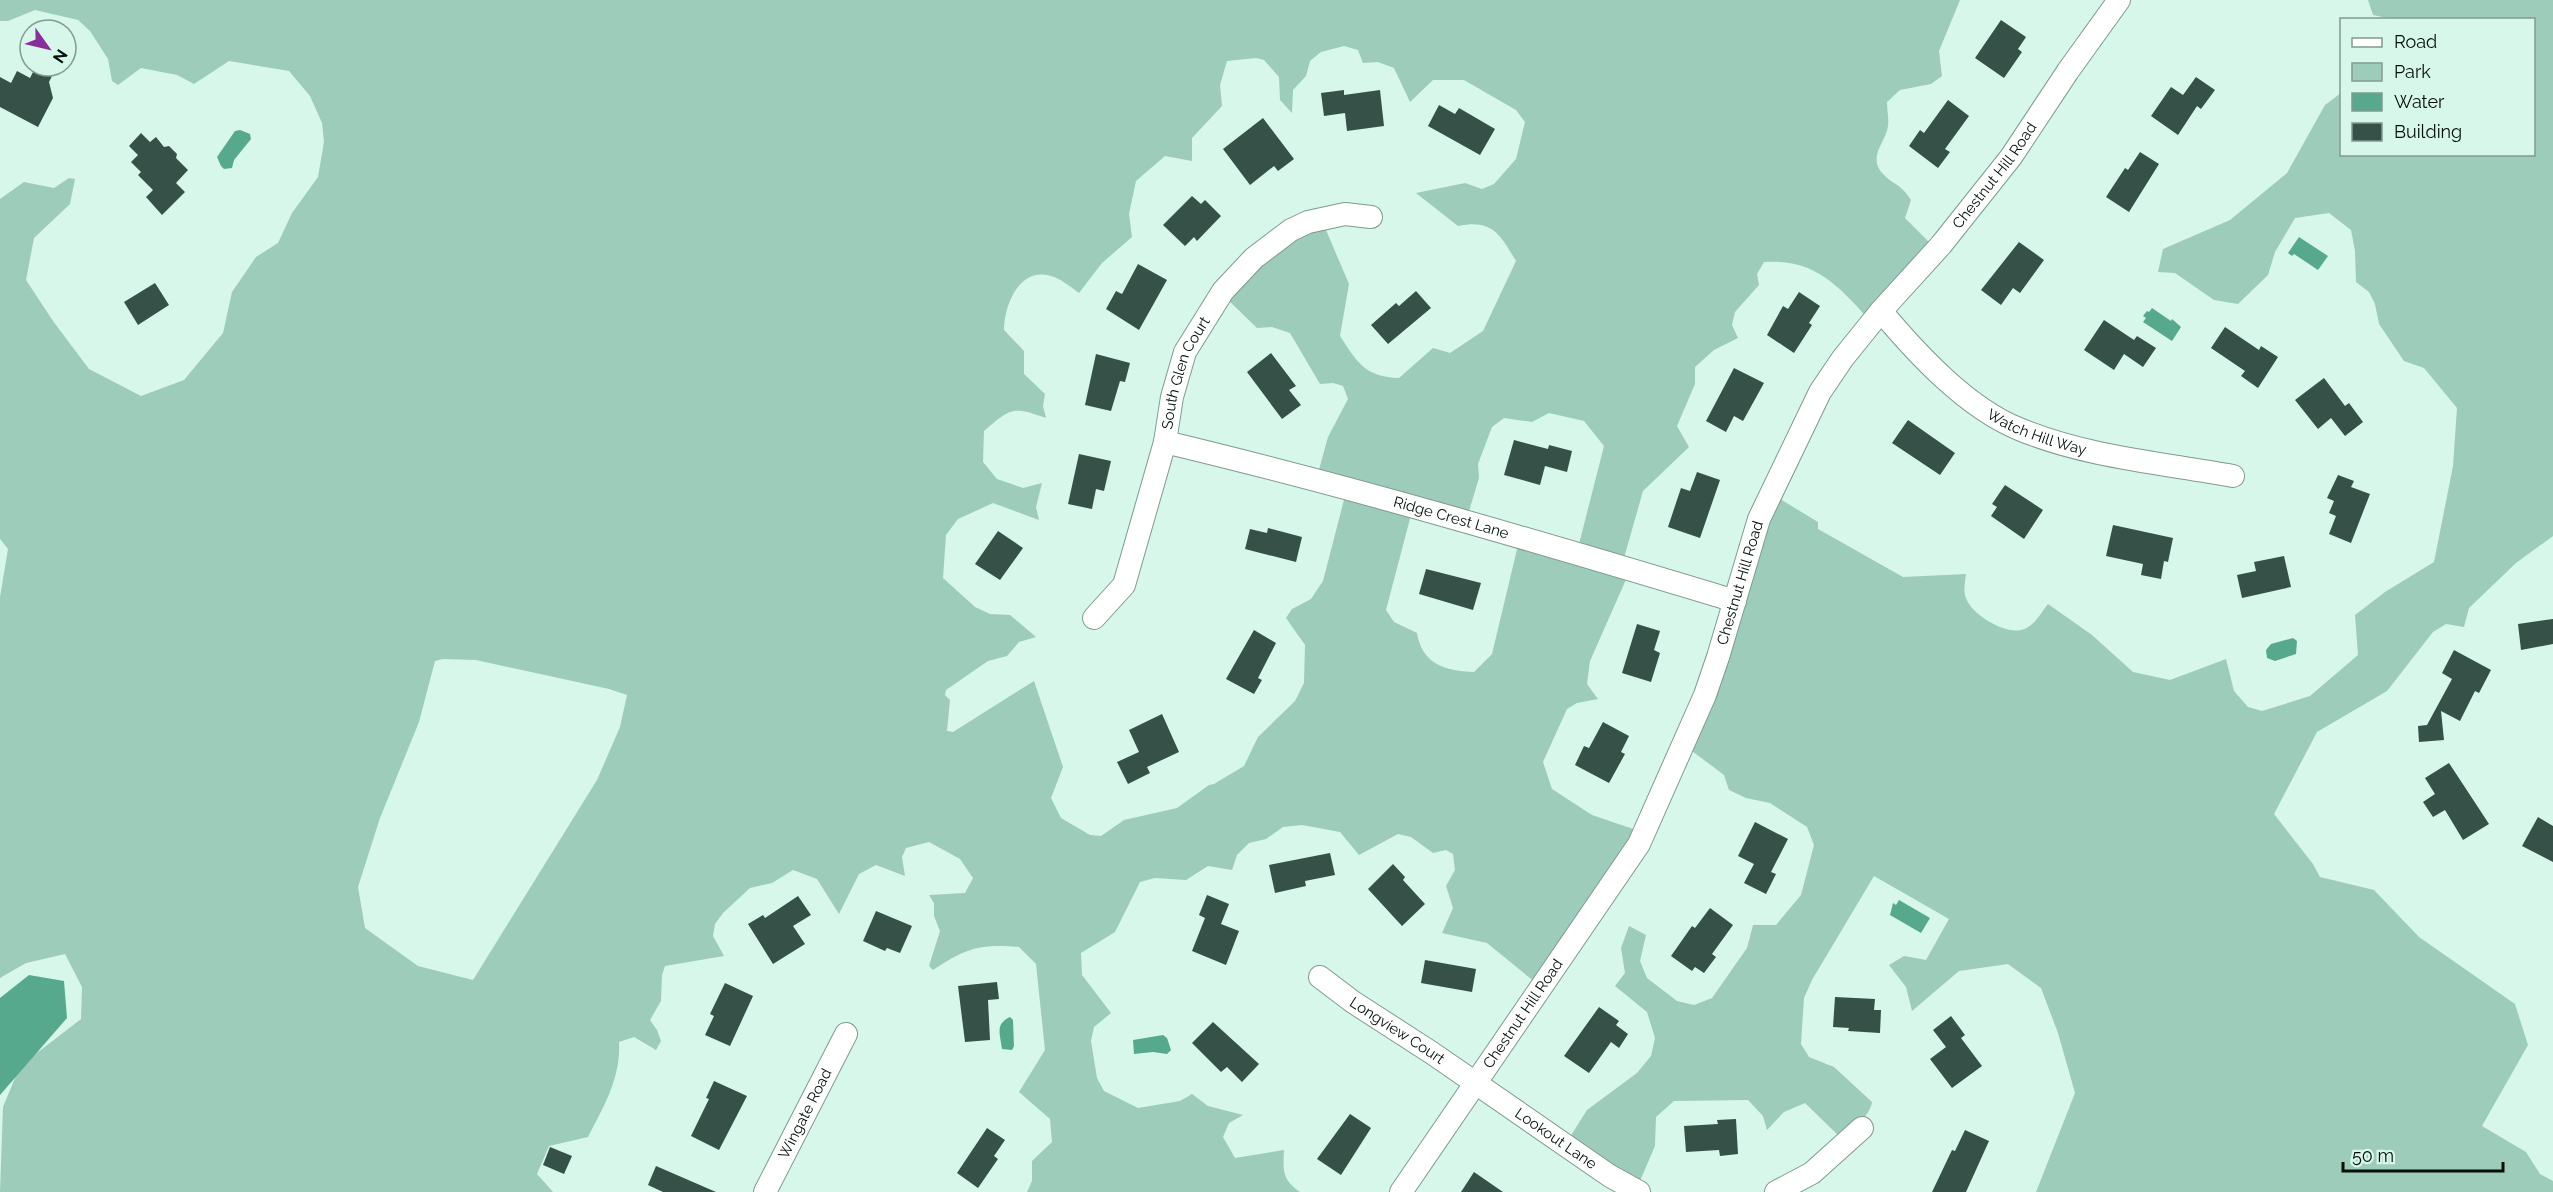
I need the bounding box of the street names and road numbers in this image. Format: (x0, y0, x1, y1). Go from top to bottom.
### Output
street label: Chestnut Hill Road (1949, 119, 2040, 232)
street label: South Glen Court (1158, 313, 1214, 431)
street label: Watch Hill Way (1984, 405, 2088, 459)
street label: Ridge Crest Lane (1392, 493, 1511, 542)
street label: Chestnut Hill Road (1713, 519, 1767, 647)
street label: Chestnut Hill Road (1479, 956, 1567, 1072)
street label: Longview Court (1346, 993, 1448, 1068)
street label: Wingate Road (775, 1066, 836, 1162)
street label: Lookout Lane (1512, 1104, 1600, 1173)

